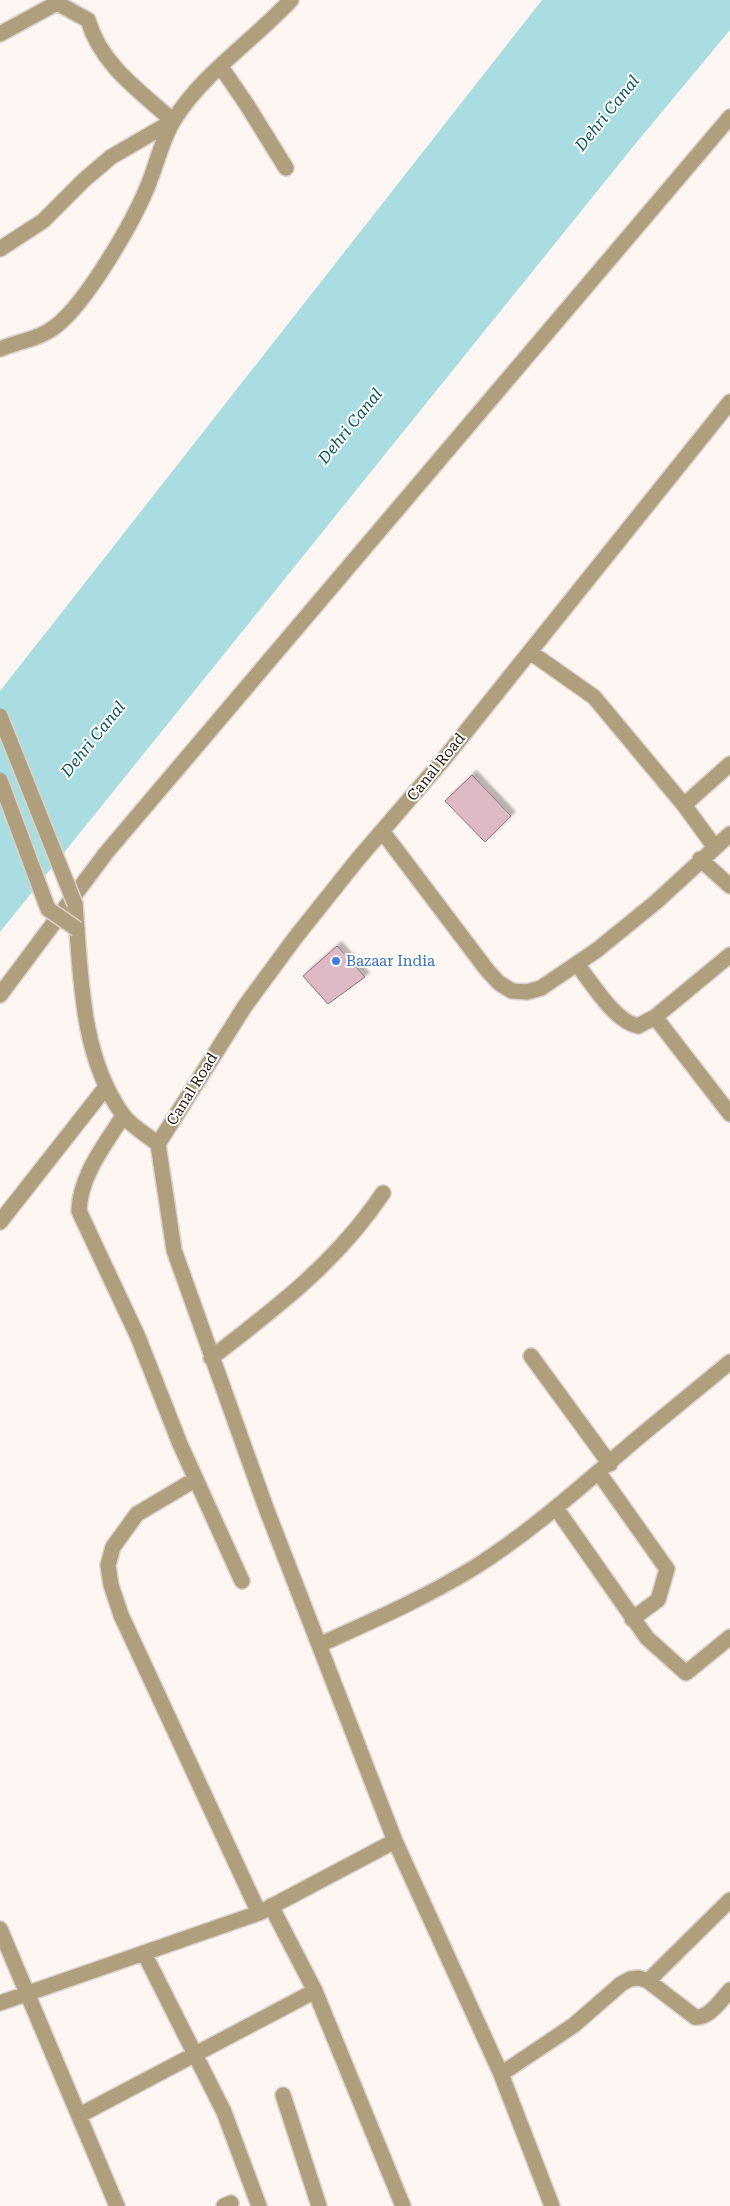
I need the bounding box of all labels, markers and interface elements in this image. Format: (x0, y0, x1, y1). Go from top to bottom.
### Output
water label: Dehri Canal (570, 71, 643, 155)
water label: Dehri Canal (313, 384, 386, 468)
water label: Dehri Canal (56, 697, 129, 781)
street label: Canal Road (403, 729, 469, 805)
place label: Bazaar India (346, 952, 435, 970)
marker: Bazaar India (330, 955, 342, 967)
street label: Canal Road (163, 1049, 222, 1129)

